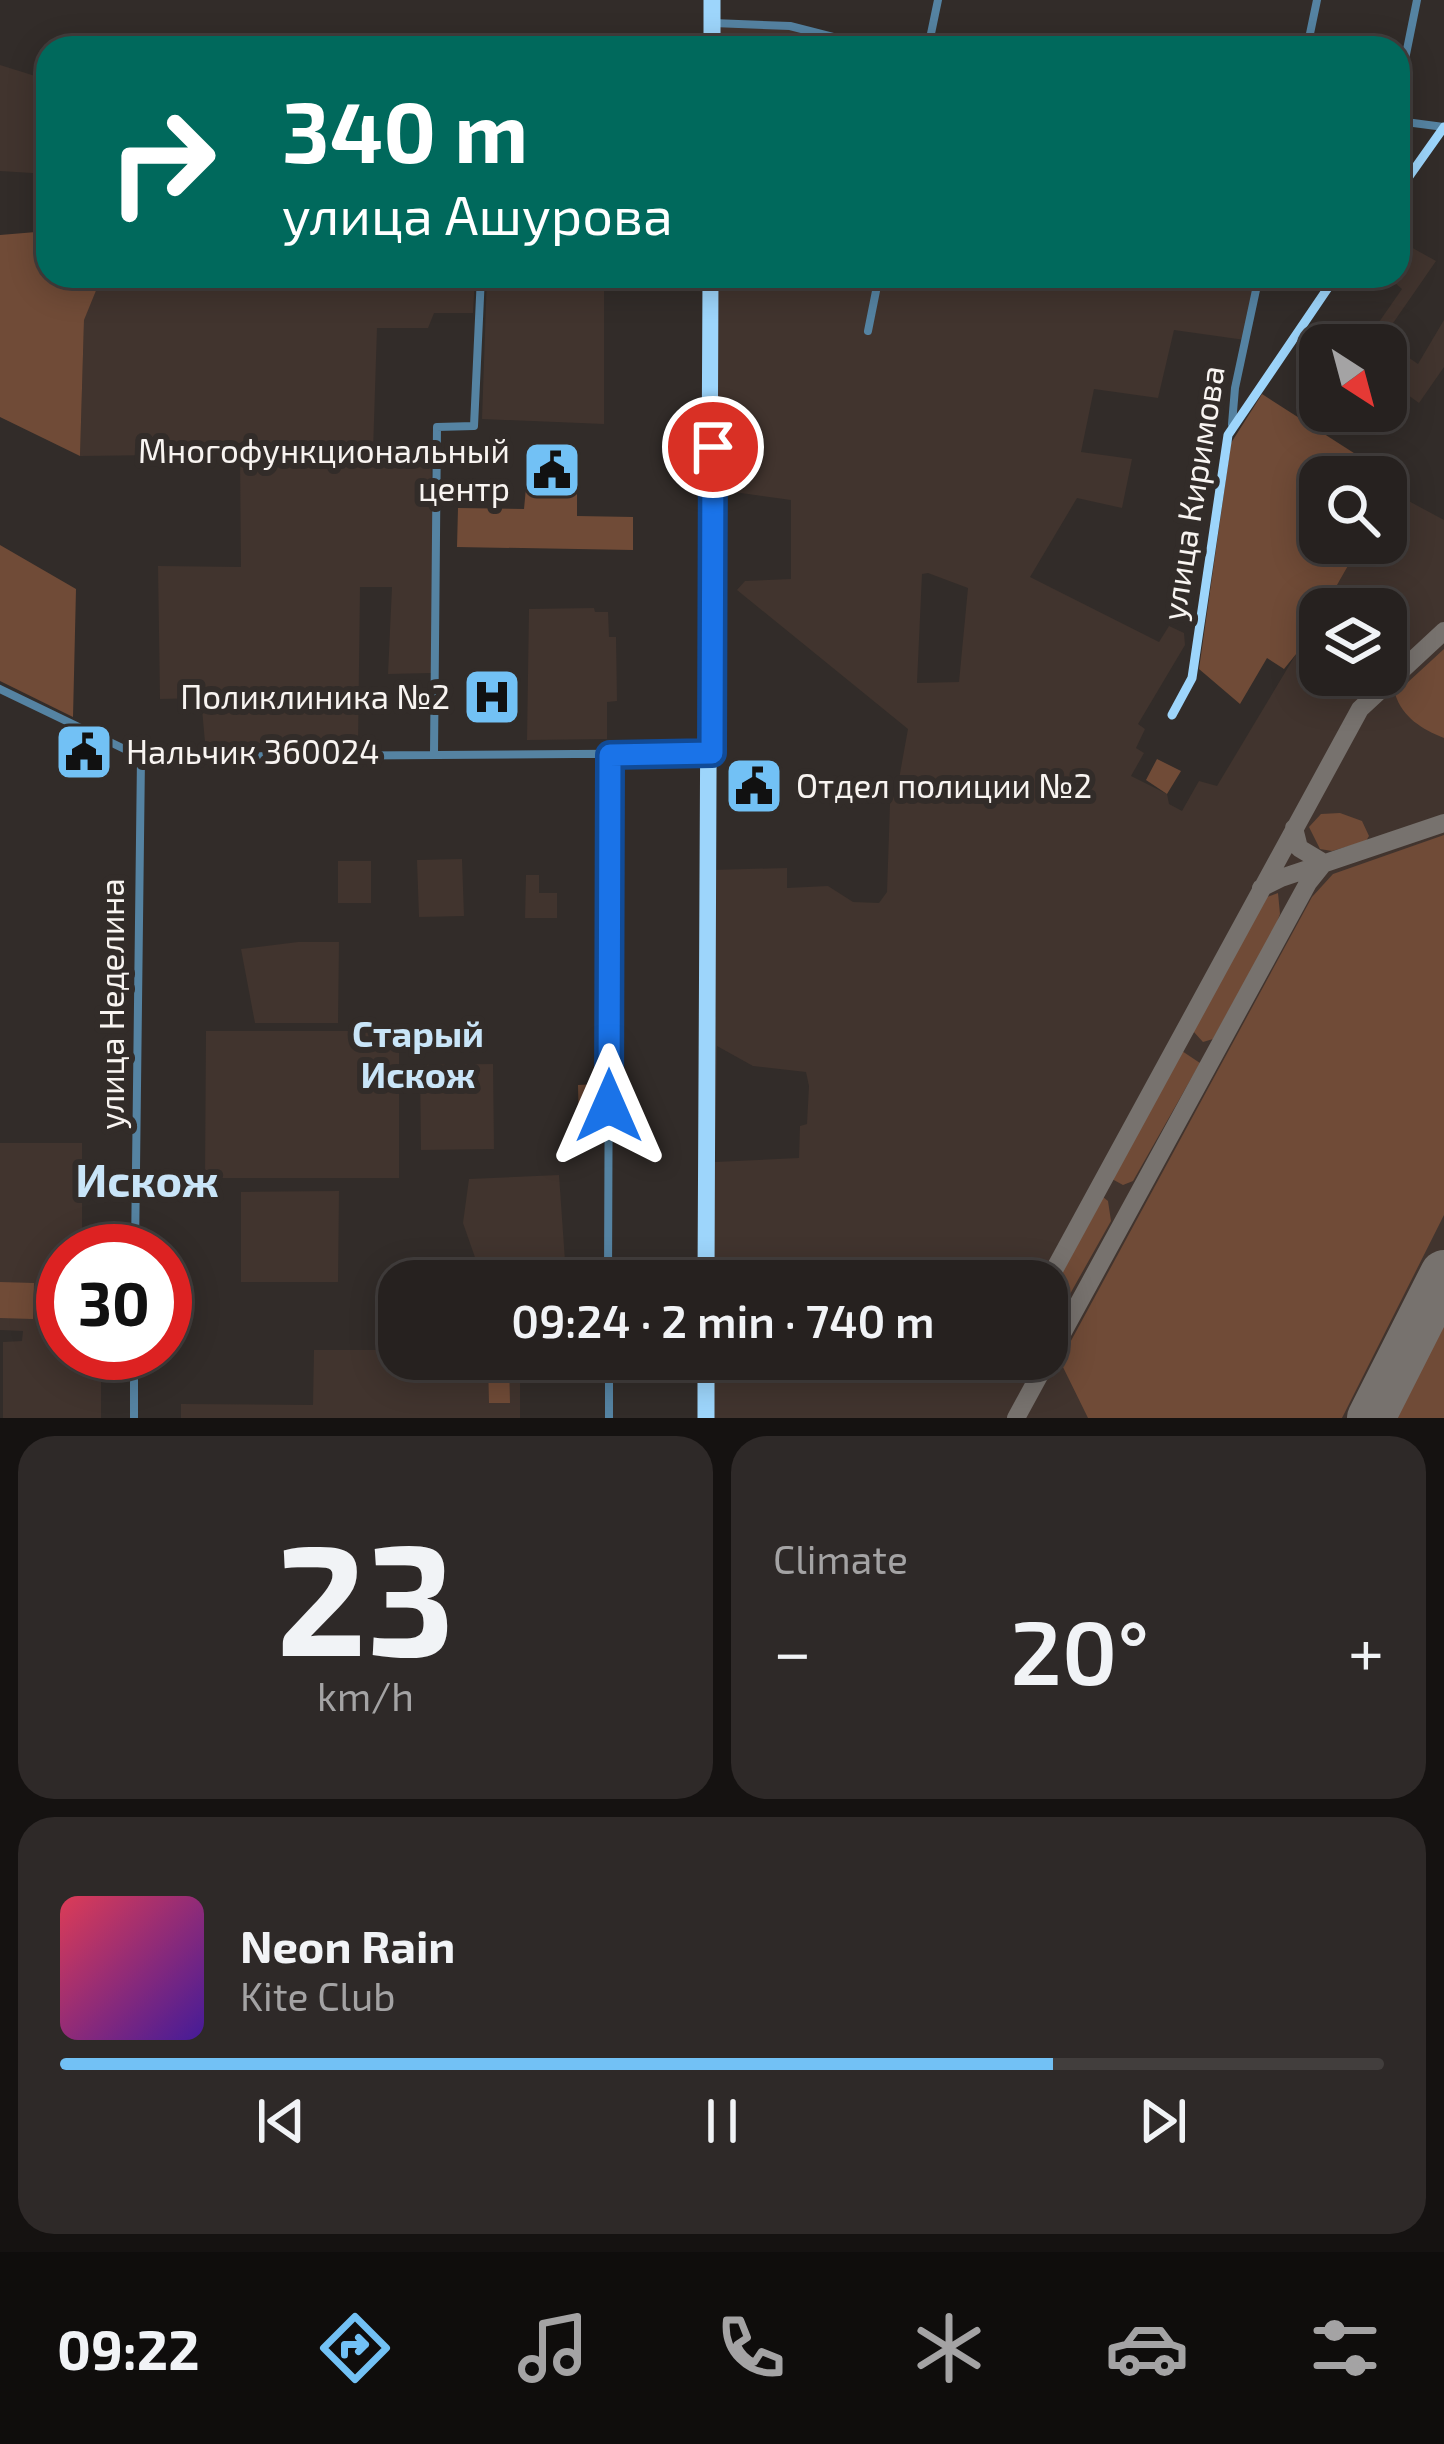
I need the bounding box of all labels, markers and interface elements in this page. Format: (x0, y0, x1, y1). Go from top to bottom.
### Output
text: 340 m (282, 79, 528, 180)
icon: right (84, 84, 240, 240)
text: улица Ашурова (282, 181, 673, 246)
north arrow (1299, 324, 1407, 432)
map controls (1299, 324, 1407, 696)
street label: улица Киримова (1152, 363, 1233, 623)
pin (662, 396, 764, 498)
icon: arrive (680, 414, 746, 480)
place label: Многофункциональный центр (138, 430, 510, 508)
public building icon: Многофункциональный центр (521, 439, 583, 501)
button: search (1299, 456, 1407, 564)
button: layers (1299, 588, 1407, 696)
hospital icon: Поликлиника №2 (461, 666, 523, 728)
place label: Поликлиника №2 (180, 676, 450, 716)
public building icon: Нальчик 360024 (53, 721, 115, 783)
place label: Нальчик 360024 (126, 731, 380, 771)
public building icon: Отдел полиции №2 (723, 755, 785, 817)
place label: Отдел полиции №2 (796, 765, 1092, 805)
street label: улица Неделина (91, 878, 132, 1130)
district label: Старый Искож (352, 1011, 484, 1095)
position arrow (546, 1043, 672, 1169)
district label: Искож (75, 1152, 219, 1206)
speed limit sign: 30 (36, 1224, 192, 1380)
text: 09:24 · 2 min · 740 m (511, 1293, 935, 1347)
text: 23 (276, 1500, 455, 1687)
text: Climate (773, 1535, 908, 1582)
text: 20° (1010, 1595, 1149, 1703)
text: − (773, 1610, 812, 1689)
text: + (1348, 1610, 1384, 1689)
text: km/h (317, 1672, 414, 1719)
text: Neon Rain (240, 1918, 455, 1972)
text: Kite Club (240, 1972, 396, 2019)
icon: previous (248, 2088, 314, 2154)
icon: pause (689, 2088, 755, 2154)
icon: next (1130, 2088, 1196, 2154)
icon: directions (313, 2306, 397, 2390)
icon: music (511, 2306, 595, 2390)
icon: phone (709, 2306, 793, 2390)
icon: climate (907, 2306, 991, 2390)
icon: car (1105, 2306, 1189, 2390)
icon: filters (1303, 2306, 1387, 2390)
text: 09:22 (57, 2316, 200, 2381)

